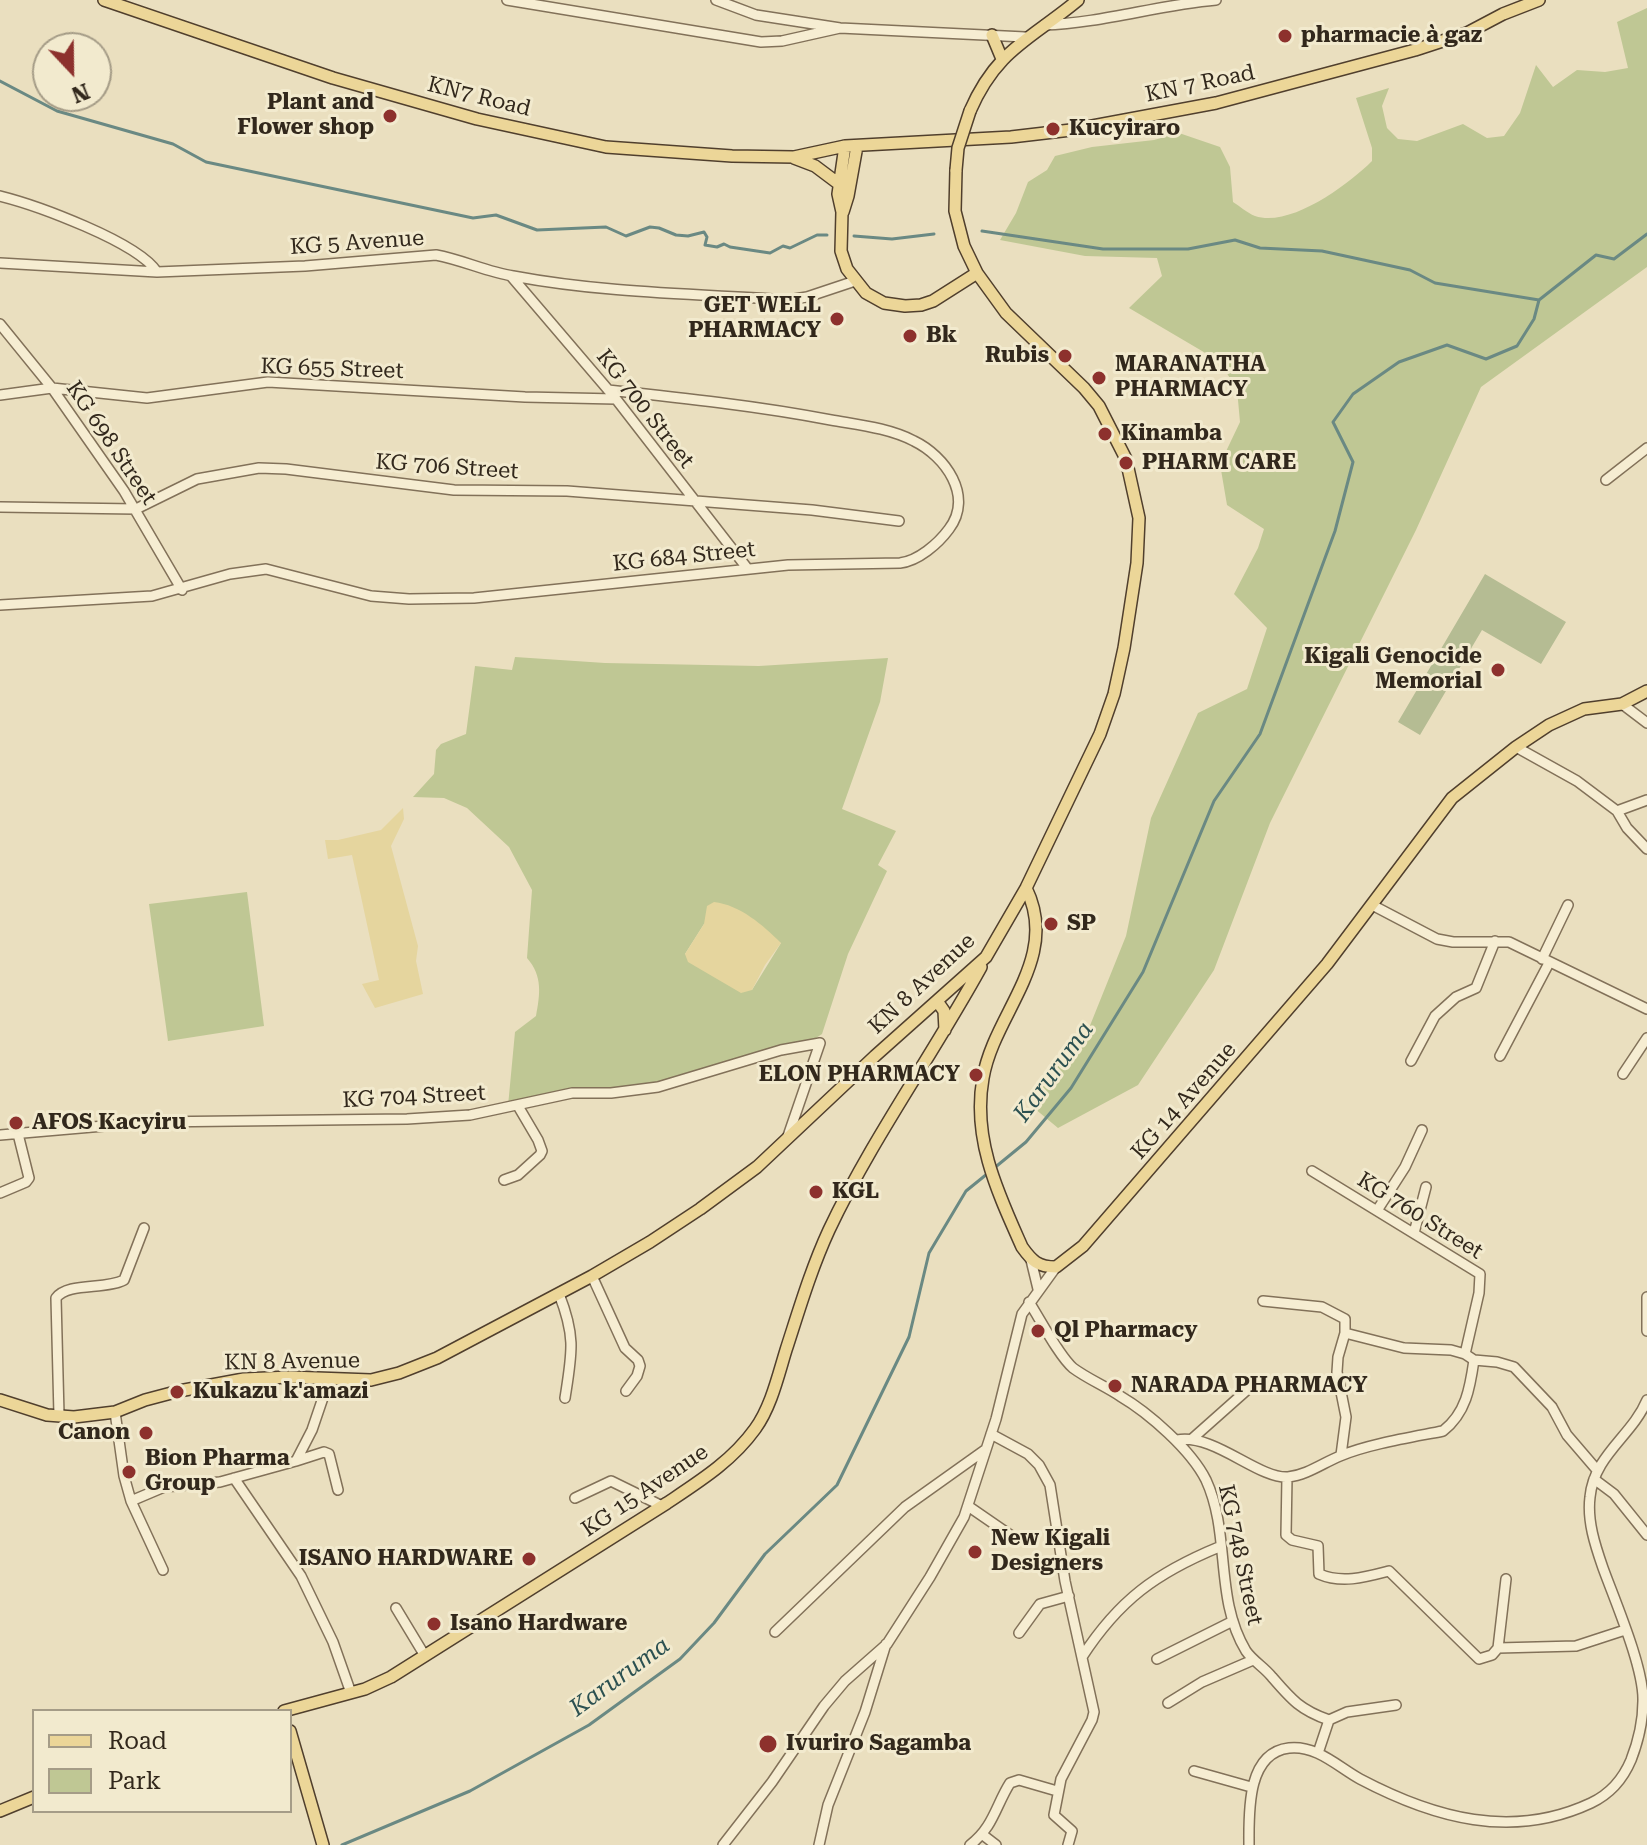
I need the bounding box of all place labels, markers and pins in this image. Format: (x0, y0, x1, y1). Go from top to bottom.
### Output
place label: pharmacie à gaz (1301, 23, 1482, 49)
marker: pharmacie à gaz (1276, 27, 1294, 45)
place label: Plant and Flower shop (237, 90, 374, 142)
marker: Plant and Flower shop (381, 107, 399, 125)
place label: Kucyiraro (1069, 116, 1180, 142)
marker: Kucyiraro (1044, 120, 1062, 138)
place label: GET WELL PHARMACY (688, 293, 821, 344)
marker: GET WELL PHARMACY (828, 310, 846, 328)
place label: Bk (926, 323, 957, 349)
marker: Bk (901, 327, 919, 345)
place label: Rubis (985, 343, 1049, 369)
marker: Rubis (1056, 347, 1074, 365)
place label: MARANATHA PHARMACY (1115, 352, 1266, 404)
marker: MARANATHA PHARMACY (1090, 369, 1108, 387)
place label: Kinamba (1121, 421, 1222, 447)
marker: Kinamba (1096, 425, 1114, 443)
place label: PHARM CARE (1142, 450, 1296, 476)
marker: PHARM CARE (1117, 454, 1135, 472)
place label: Kigali Genocide Memorial (1304, 644, 1482, 696)
marker: Kigali Genocide Memorial (1489, 661, 1507, 679)
place label: SP (1067, 911, 1096, 937)
marker: SP (1042, 915, 1060, 933)
place label: ELON PHARMACY (759, 1062, 960, 1088)
marker: ELON PHARMACY (967, 1066, 985, 1084)
place label: AFOS Kacyiru (32, 1110, 186, 1136)
marker: AFOS Kacyiru (7, 1114, 25, 1132)
place label: KGL (832, 1179, 879, 1205)
marker: KGL (807, 1183, 825, 1201)
place label: Ql Pharmacy (1054, 1318, 1198, 1344)
marker: Ql Pharmacy (1029, 1322, 1047, 1340)
place label: NARADA PHARMACY (1131, 1373, 1367, 1399)
marker: NARADA PHARMACY (1106, 1377, 1124, 1395)
place label: Kukazu k'amazi (193, 1379, 368, 1405)
marker: Kukazu k'amazi (168, 1383, 186, 1401)
place label: Canon (58, 1420, 130, 1446)
marker: Canon (137, 1424, 155, 1442)
place label: Bion Pharma Group (145, 1446, 290, 1498)
marker: Bion Pharma Group (120, 1463, 138, 1481)
place label: New Kigali Designers (991, 1526, 1110, 1578)
marker: New Kigali Designers (966, 1543, 984, 1561)
place label: ISANO HARDWARE (299, 1546, 513, 1572)
marker: ISANO HARDWARE (520, 1550, 538, 1568)
place label: Isano Hardware (450, 1611, 628, 1637)
marker: Isano Hardware (425, 1615, 443, 1633)
place label: Ivuriro Sagamba (786, 1731, 971, 1757)
marker: Ivuriro Sagamba (757, 1733, 779, 1755)

